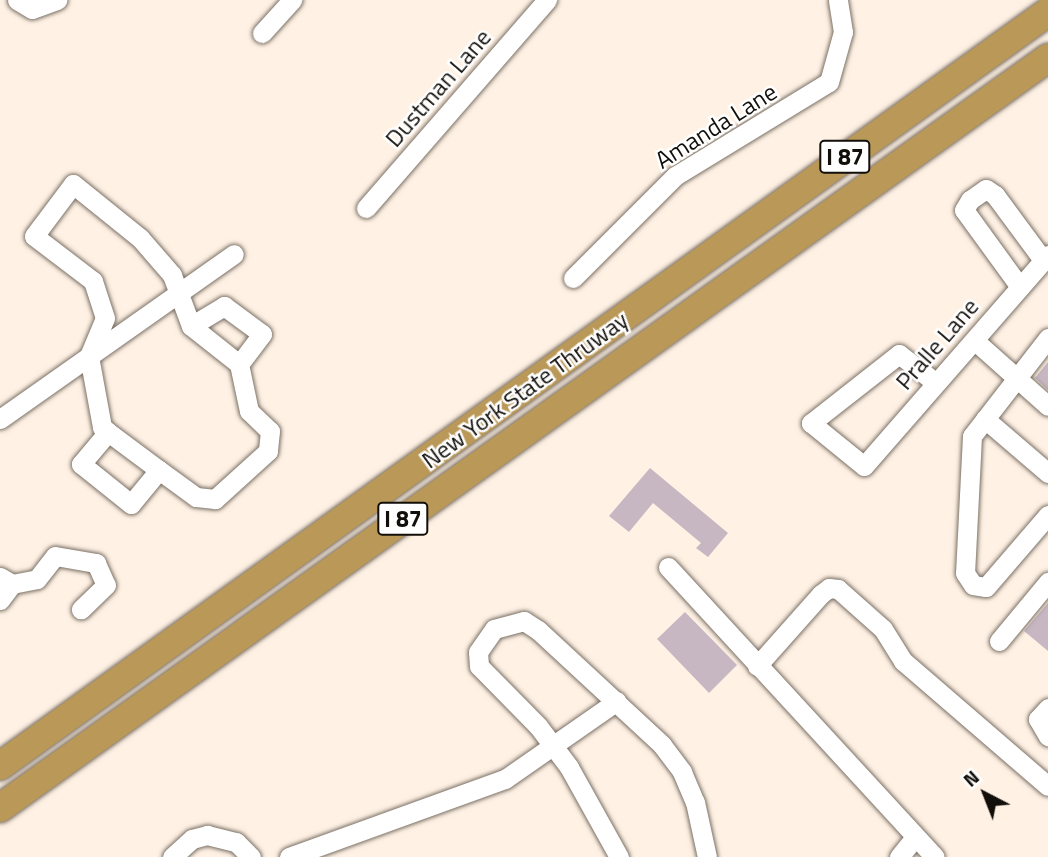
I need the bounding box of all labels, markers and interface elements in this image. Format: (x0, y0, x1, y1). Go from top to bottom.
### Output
street label: Dustman Lane (379, 23, 497, 153)
street label: Amanda Lane (650, 77, 782, 175)
road number: I 87 (819, 138, 871, 176)
street label: Pralle Lane (890, 292, 984, 396)
street label: New York State Thruway (416, 305, 634, 475)
road number: I 87 (377, 499, 429, 538)
north arrow (950, 759, 1020, 829)
text: N (956, 763, 985, 793)

